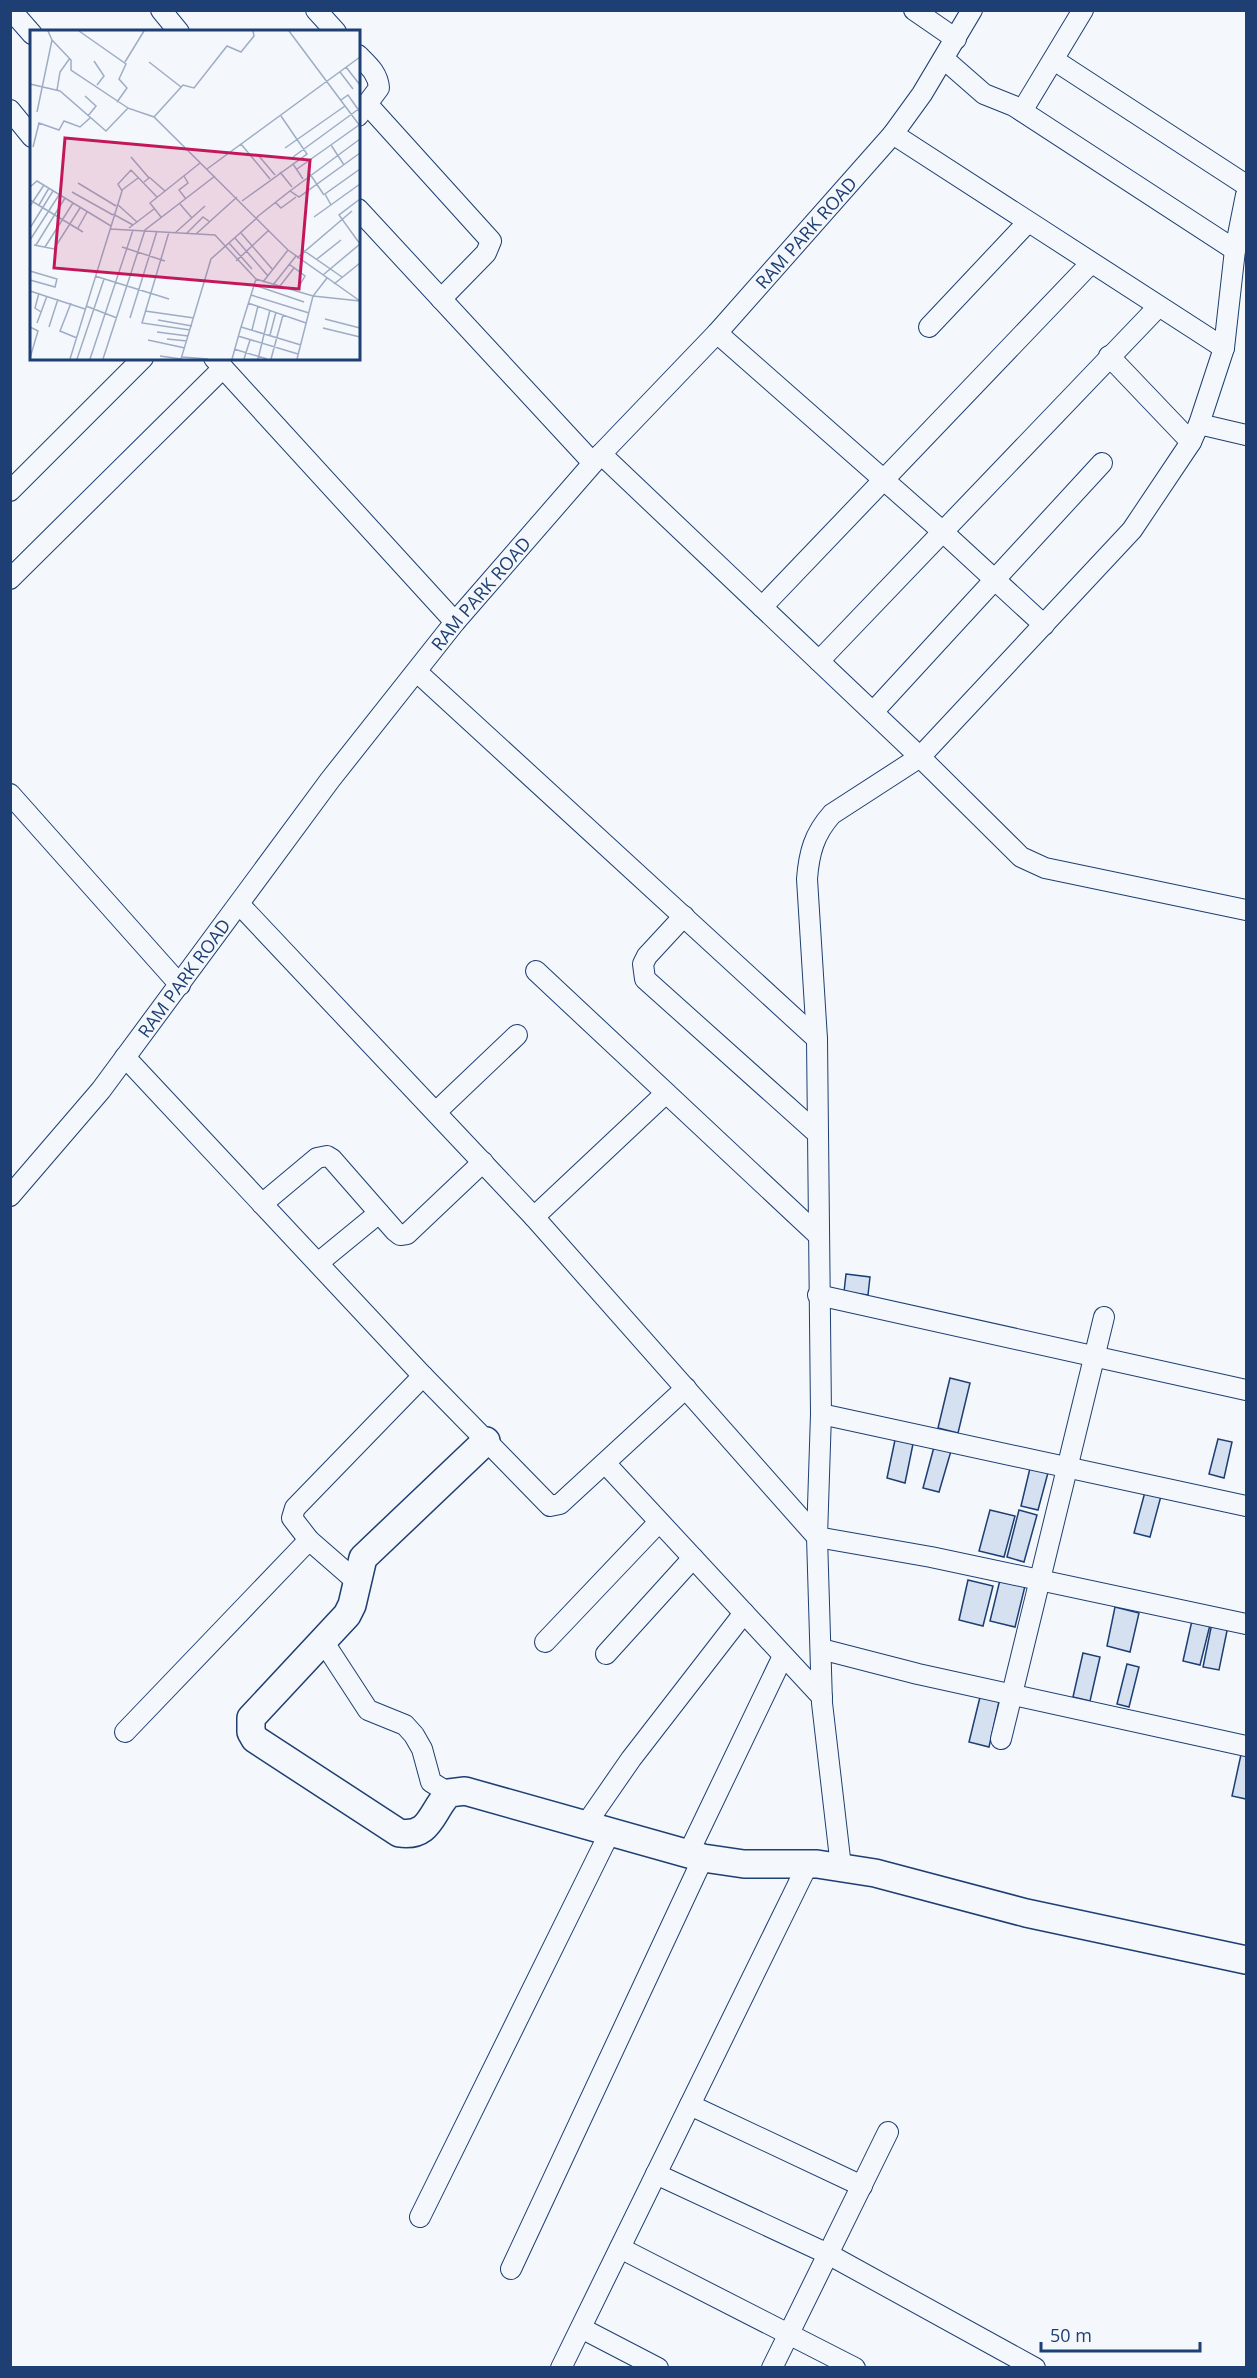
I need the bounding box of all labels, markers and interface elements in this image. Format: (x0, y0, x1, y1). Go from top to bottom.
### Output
inset map (30, 30, 360, 360)
street label: RAM PARK ROAD (750, 171, 862, 294)
street label: RAM PARK ROAD (425, 532, 536, 655)
street label: RAM PARK ROAD (132, 914, 236, 1042)
scale bar (1041, 2315, 1200, 2353)
text: 50 m (1050, 2323, 1092, 2347)

